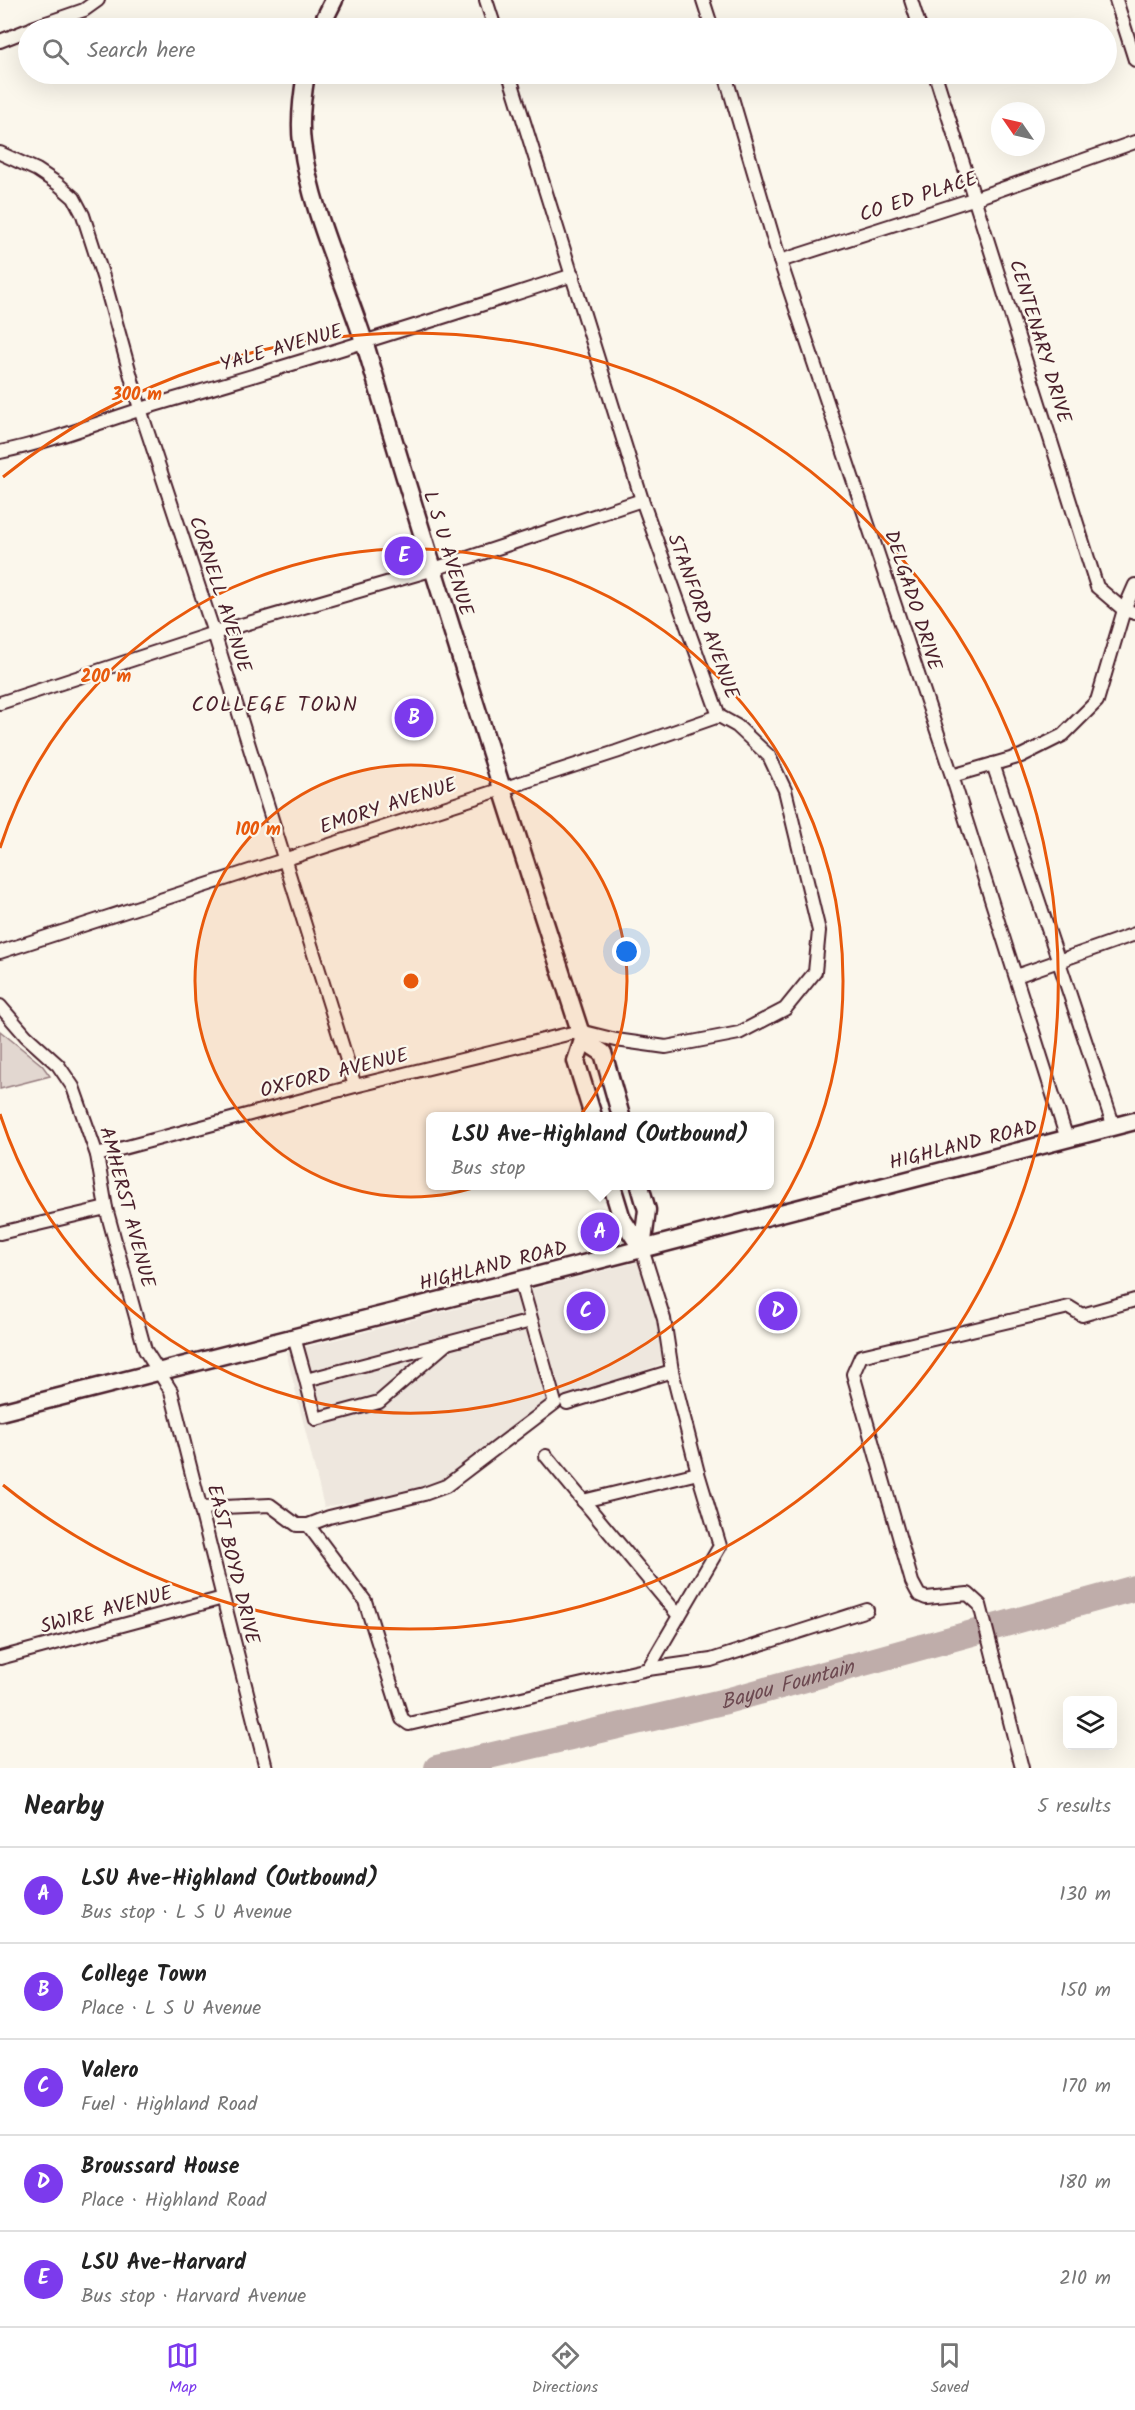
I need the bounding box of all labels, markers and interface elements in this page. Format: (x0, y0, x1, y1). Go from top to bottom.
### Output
search box (18, 18, 1117, 84)
text: Search here (87, 34, 195, 69)
icon: search (39, 35, 72, 68)
north arrow (991, 102, 1045, 156)
street label: CO ED PLACE (855, 163, 983, 232)
street label: CENTENARY DRIVE (999, 256, 1080, 429)
street label: YALE AVENUE (217, 316, 348, 382)
text: 300 m (111, 381, 162, 410)
street label: L S U AVENUE (413, 487, 482, 621)
street label: CORNELL AVENUE (179, 512, 260, 678)
street label: DELGADO DRIVE (874, 526, 950, 676)
street label: STANFORD AVENUE (657, 529, 747, 705)
pin: E (384, 534, 424, 578)
text: 200 m (81, 663, 132, 692)
district label: COLLEGE TOWN (192, 689, 358, 722)
pin: B (394, 696, 434, 740)
street label: EMORY AVENUE (316, 769, 463, 844)
text: 100 m (235, 816, 281, 845)
your location (612, 937, 641, 966)
centre of rings (401, 971, 421, 991)
street label: OXFORD AVENUE (257, 1040, 413, 1108)
popup (426, 1112, 774, 1190)
street label: HIGHLAND ROAD (886, 1112, 1041, 1180)
text: LSU Ave-Highland (Outbound) (451, 1118, 749, 1153)
street label: AMHERST AVENUE (89, 1123, 163, 1293)
text: Bus stop (451, 1153, 525, 1185)
pin: A (580, 1210, 620, 1254)
street label: HIGHLAND ROAD (416, 1233, 571, 1301)
pin: C (566, 1288, 606, 1334)
pin: D (758, 1288, 798, 1334)
street label: EAST BOYD DRIVE (197, 1481, 268, 1649)
street label: SWIRE AVENUE (37, 1578, 177, 1644)
water label: Bayou Fountain (717, 1651, 860, 1720)
map controls (1063, 1696, 1117, 1750)
button: layers (1063, 1696, 1117, 1750)
text: Nearby (24, 1786, 104, 1828)
text: 5 results (1037, 1791, 1111, 1823)
text: LSU Ave-Highland (Outbound) (81, 1862, 379, 1897)
text: A (37, 1879, 50, 1911)
text: 130 m (1059, 1879, 1111, 1911)
text: Bus stop · L S U Avenue (81, 1897, 292, 1929)
text: College Town (81, 1958, 207, 1993)
text: B (37, 1975, 50, 2007)
text: 150 m (1060, 1975, 1111, 2007)
text: Place · L S U Avenue (81, 1993, 261, 2025)
text: Valero (81, 2054, 139, 2089)
text: C (37, 2071, 50, 2103)
text: 170 m (1062, 2071, 1111, 2103)
text: Fuel · Highland Road (81, 2089, 257, 2121)
text: Broussard House (81, 2150, 240, 2185)
text: D (37, 2167, 50, 2199)
text: 180 m (1059, 2167, 1111, 2199)
text: Place · Highland Road (81, 2185, 266, 2217)
text: LSU Ave-Harvard (81, 2246, 246, 2281)
text: E (38, 2263, 49, 2295)
text: 210 m (1059, 2263, 1111, 2295)
text: Bus stop · Harvard Avenue (81, 2281, 306, 2313)
tab: Map (166, 2339, 199, 2400)
tab: Directions (532, 2339, 598, 2400)
tab: Saved (931, 2339, 969, 2400)

